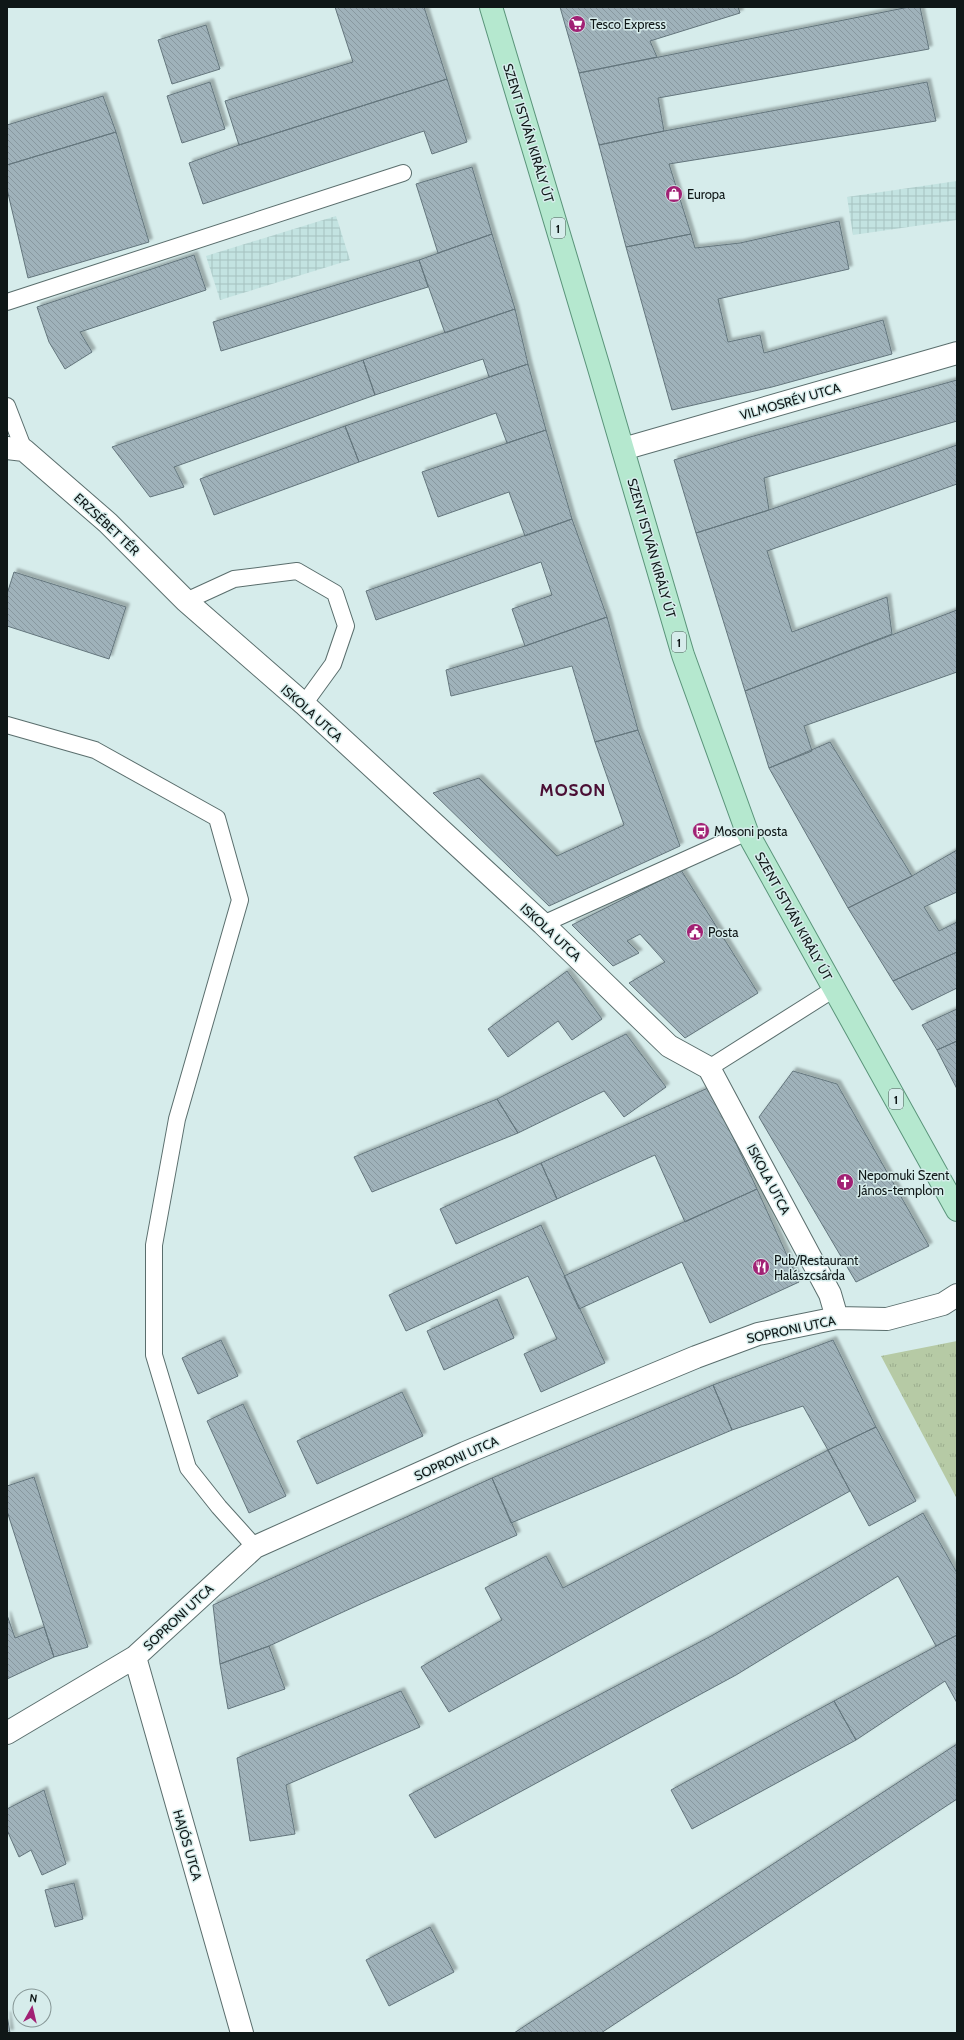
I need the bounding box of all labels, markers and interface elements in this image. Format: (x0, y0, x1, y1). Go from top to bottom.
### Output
supermarket icon: Tesco Express (567, 14, 587, 34)
place label: Tesco Express (590, 16, 666, 32)
street label: SZENT ISTVÁN KIRÁLY ÚT (500, 61, 559, 205)
shop icon: Europa (664, 184, 684, 204)
place label: Europa (687, 186, 726, 202)
road number: 1 (551, 218, 565, 238)
street label: VILMOSRÉV UTCA (738, 378, 842, 423)
street label: SZENT ISTVÁN KIRÁLY ÚT (624, 476, 681, 620)
street label: ERZSÉBET TÉR (71, 489, 144, 559)
road number: 1 (672, 632, 686, 652)
street label: ISKOLA UTCA (278, 681, 346, 745)
district label: MOSON (540, 780, 606, 800)
bus stop icon: Mosoni posta (691, 821, 711, 841)
place label: Mosoni posta (714, 823, 788, 839)
street label: SZENT ISTVÁN KIRÁLY ÚT (752, 848, 837, 983)
street label: ISKOLA UTCA (517, 900, 585, 964)
public building icon: Posta (685, 922, 705, 942)
place label: Posta (708, 924, 739, 940)
road number: 1 (889, 1089, 903, 1109)
street label: ISKOLA UTCA (744, 1141, 794, 1217)
place label: Nepomuki Szent János-templom (857, 1167, 950, 1198)
church icon: Nepomuki Szent János-templom (835, 1172, 855, 1192)
place label: Pub/Restaurant Halászcsárda (774, 1252, 859, 1283)
restaurant icon: Pub/Restaurant Halászcsárda (751, 1257, 771, 1277)
street label: SOPRONI UTCA (745, 1312, 837, 1346)
street label: SOPRONI UTCA (411, 1432, 501, 1484)
street label: SOPRONI UTCA (140, 1580, 216, 1654)
street label: HAJÓS UTCA (170, 1808, 206, 1882)
north arrow (12, 1988, 52, 2028)
text: N (29, 1991, 38, 2006)

